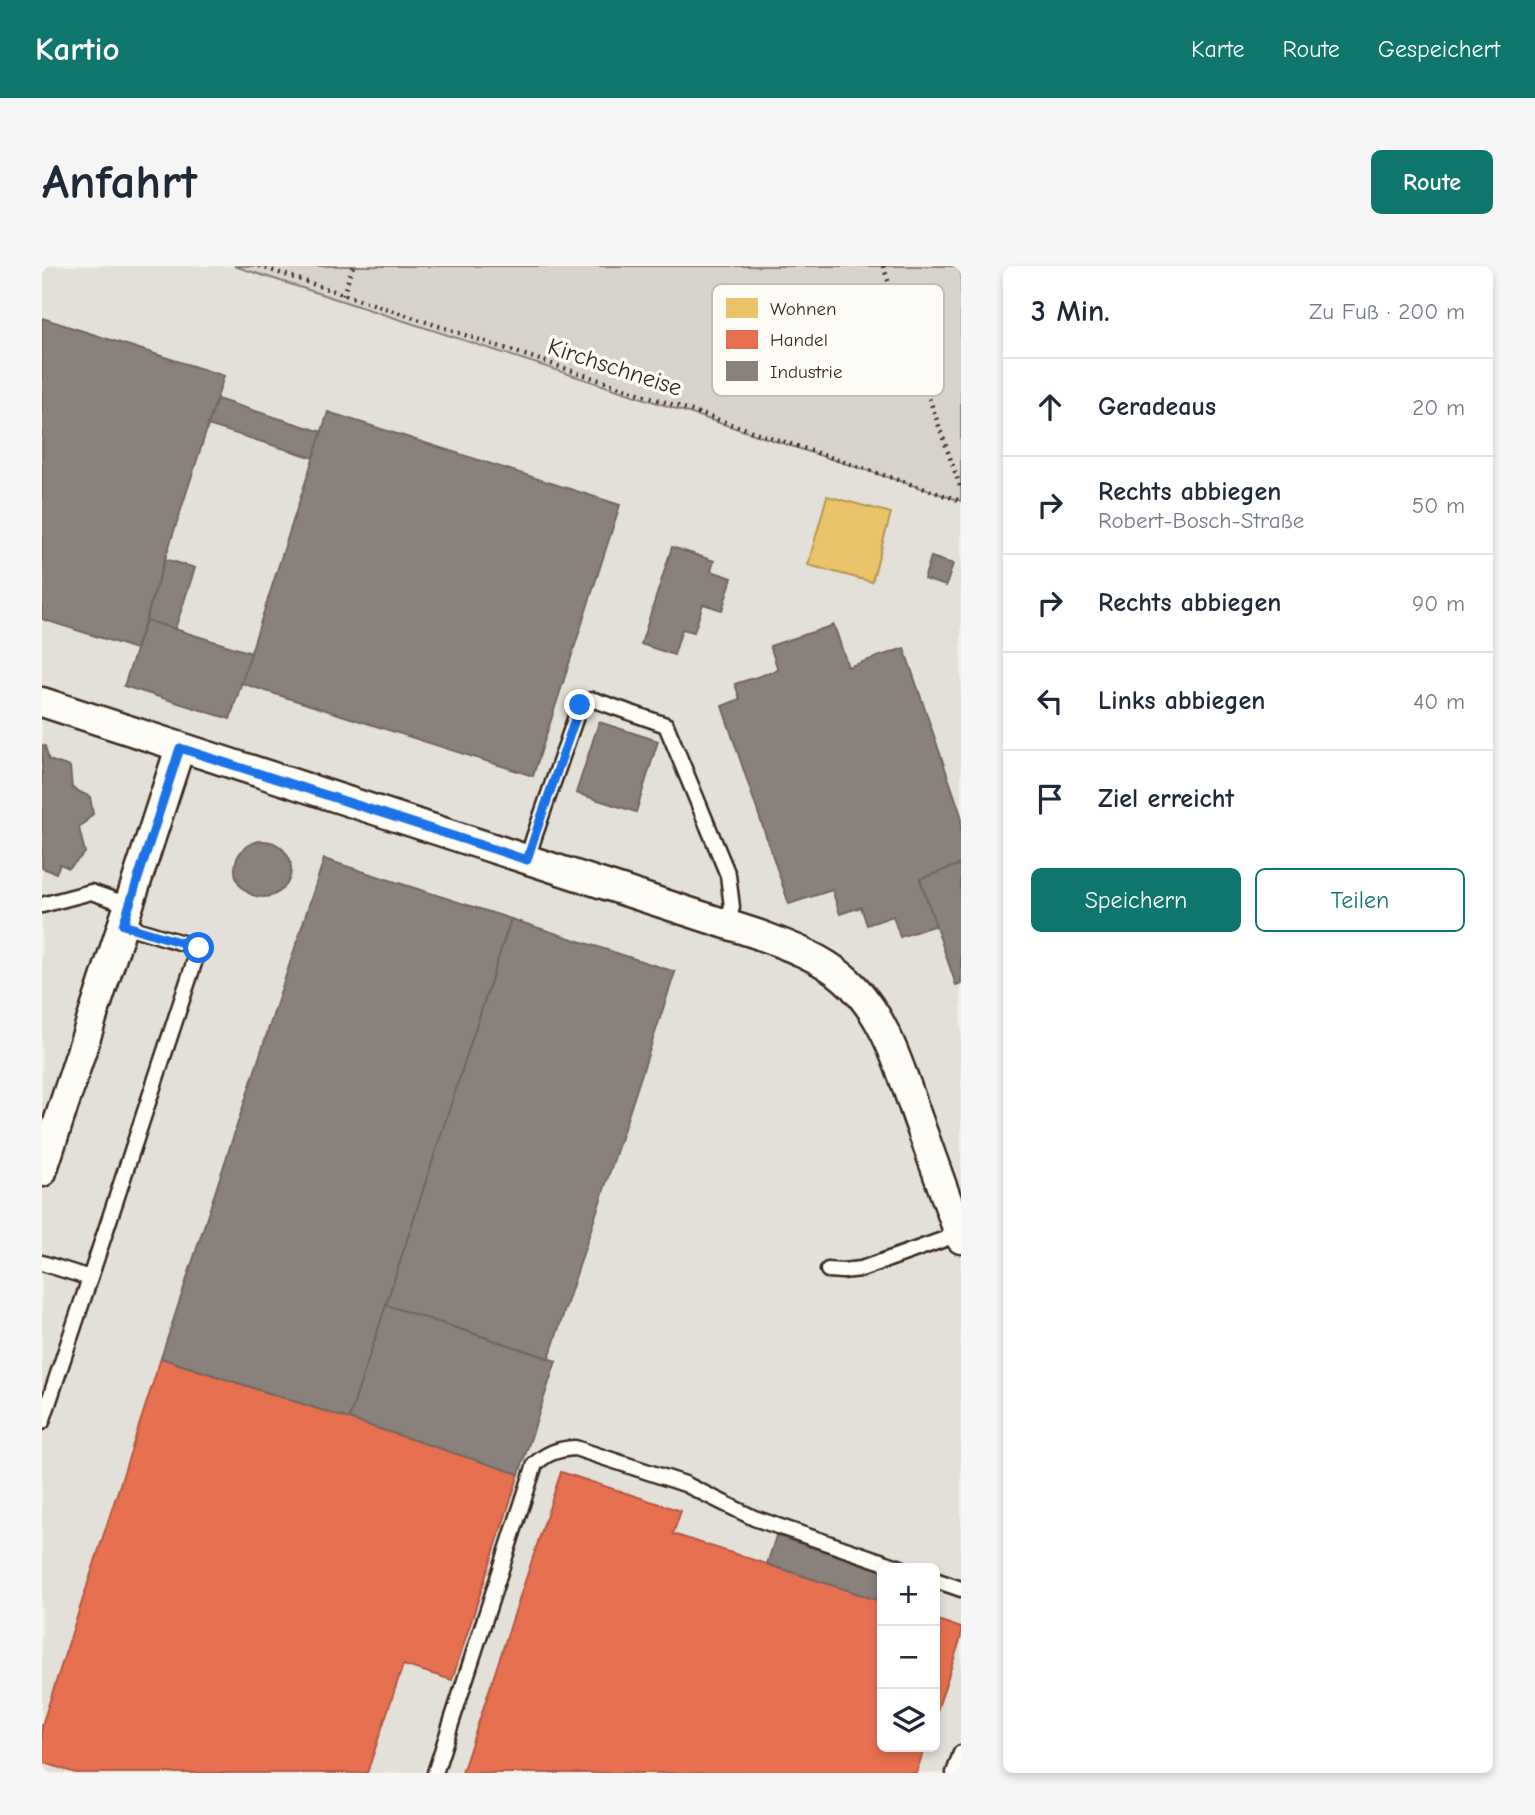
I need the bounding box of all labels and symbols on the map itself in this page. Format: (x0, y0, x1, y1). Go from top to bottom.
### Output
legend (712, 284, 944, 396)
text: Wohnen (770, 298, 836, 320)
text: Handel (770, 329, 828, 351)
street label: Kirchschneise (545, 332, 685, 402)
text: Industrie (770, 361, 842, 383)
route end (564, 689, 595, 720)
route start (183, 932, 214, 963)

